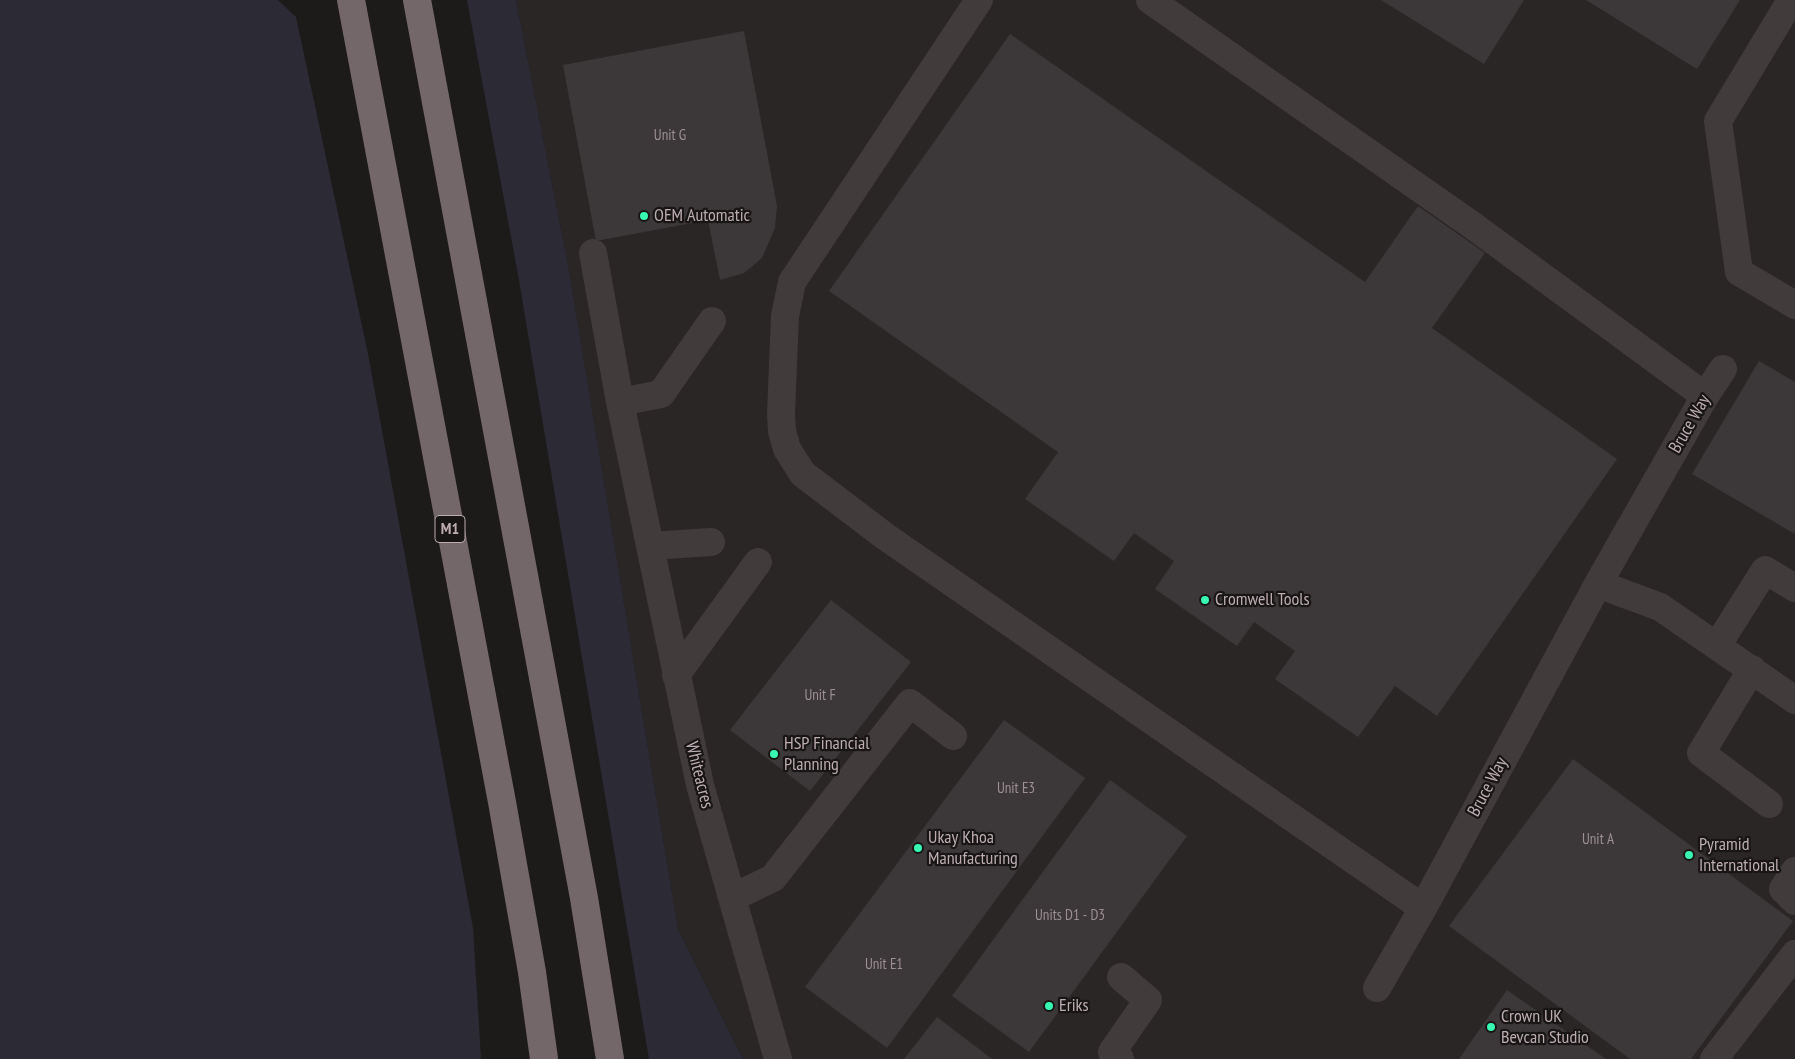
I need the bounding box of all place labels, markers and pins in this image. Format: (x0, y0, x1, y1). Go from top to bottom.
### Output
place label: OEM Automatic (654, 205, 750, 227)
marker: OEM Automatic (638, 210, 650, 222)
place label: Cromwell Tools (1215, 589, 1310, 611)
marker: Cromwell Tools (1199, 594, 1211, 606)
place label: HSP Financial Planning (784, 733, 869, 776)
marker: HSP Financial Planning (768, 748, 780, 760)
place label: Ukay Khoa Manufacturing (928, 827, 1018, 870)
place label: Pyramid International (1699, 834, 1779, 876)
marker: Ukay Khoa Manufacturing (912, 842, 924, 854)
marker: Pyramid International (1683, 849, 1695, 861)
place label: Eriks (1059, 995, 1089, 1017)
marker: Eriks (1043, 1000, 1055, 1012)
place label: Crown UK Bevcan Studio (1501, 1006, 1589, 1048)
marker: Crown UK Bevcan Studio (1485, 1021, 1497, 1033)

